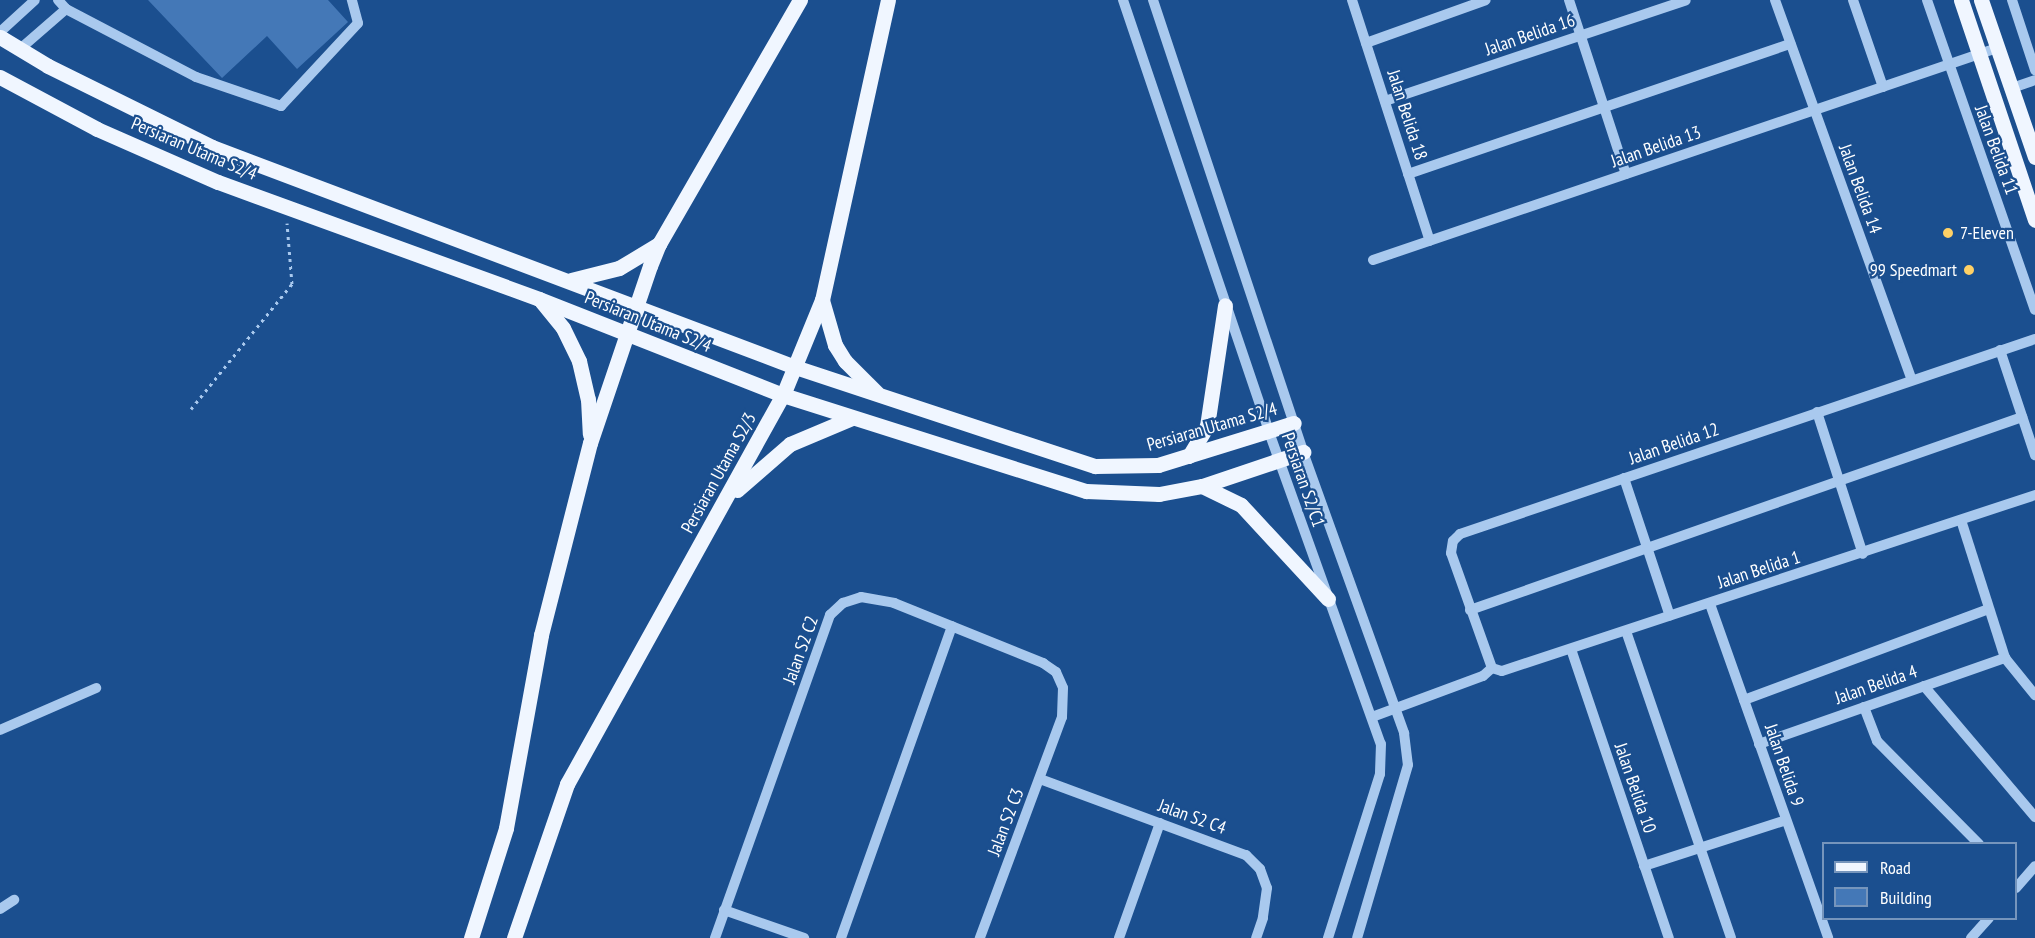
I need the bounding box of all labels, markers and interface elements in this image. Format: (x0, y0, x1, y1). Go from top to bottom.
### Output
street label: Jalan Belida 16 (1482, 10, 1578, 60)
street label: Jalan Belida 18 (1382, 67, 1432, 163)
street label: Jalan Belida 11 (1970, 102, 2022, 198)
street label: Persiaran Utama S2/4 (128, 113, 260, 185)
street label: Jalan Belida 13 (1608, 122, 1704, 172)
street label: Jalan Belida 14 (1834, 141, 1886, 237)
place label: 7-Eleven (1960, 222, 2014, 244)
marker: 7-Eleven (1941, 226, 1955, 240)
place label: 99 Speedmart (1870, 259, 1957, 281)
marker: 99 Speedmart (1962, 263, 1976, 277)
street label: Persiaran Utama S2/4 (582, 287, 714, 357)
street label: Persiaran Utama S2/4 (1144, 398, 1280, 456)
street label: Persiaran Utama S2/3 (677, 409, 761, 537)
street label: Jalan Belida 12 (1626, 419, 1722, 469)
street label: Persiaran S2/C1 (1277, 430, 1329, 530)
street label: Jalan Belida 1 (1715, 547, 1803, 593)
street label: Jalan S2 C2 (779, 613, 823, 687)
street label: Jalan Belida 4 (1832, 661, 1920, 709)
street label: Jalan Belida 9 (1760, 721, 1808, 809)
street label: Jalan Belida 10 (1610, 740, 1660, 836)
street label: Jalan S2 C3 (983, 785, 1029, 859)
street label: Jalan S2 C4 (1155, 795, 1229, 839)
legend (1822, 842, 2017, 920)
text: Road (1880, 856, 1911, 879)
text: Building (1880, 886, 1932, 909)

